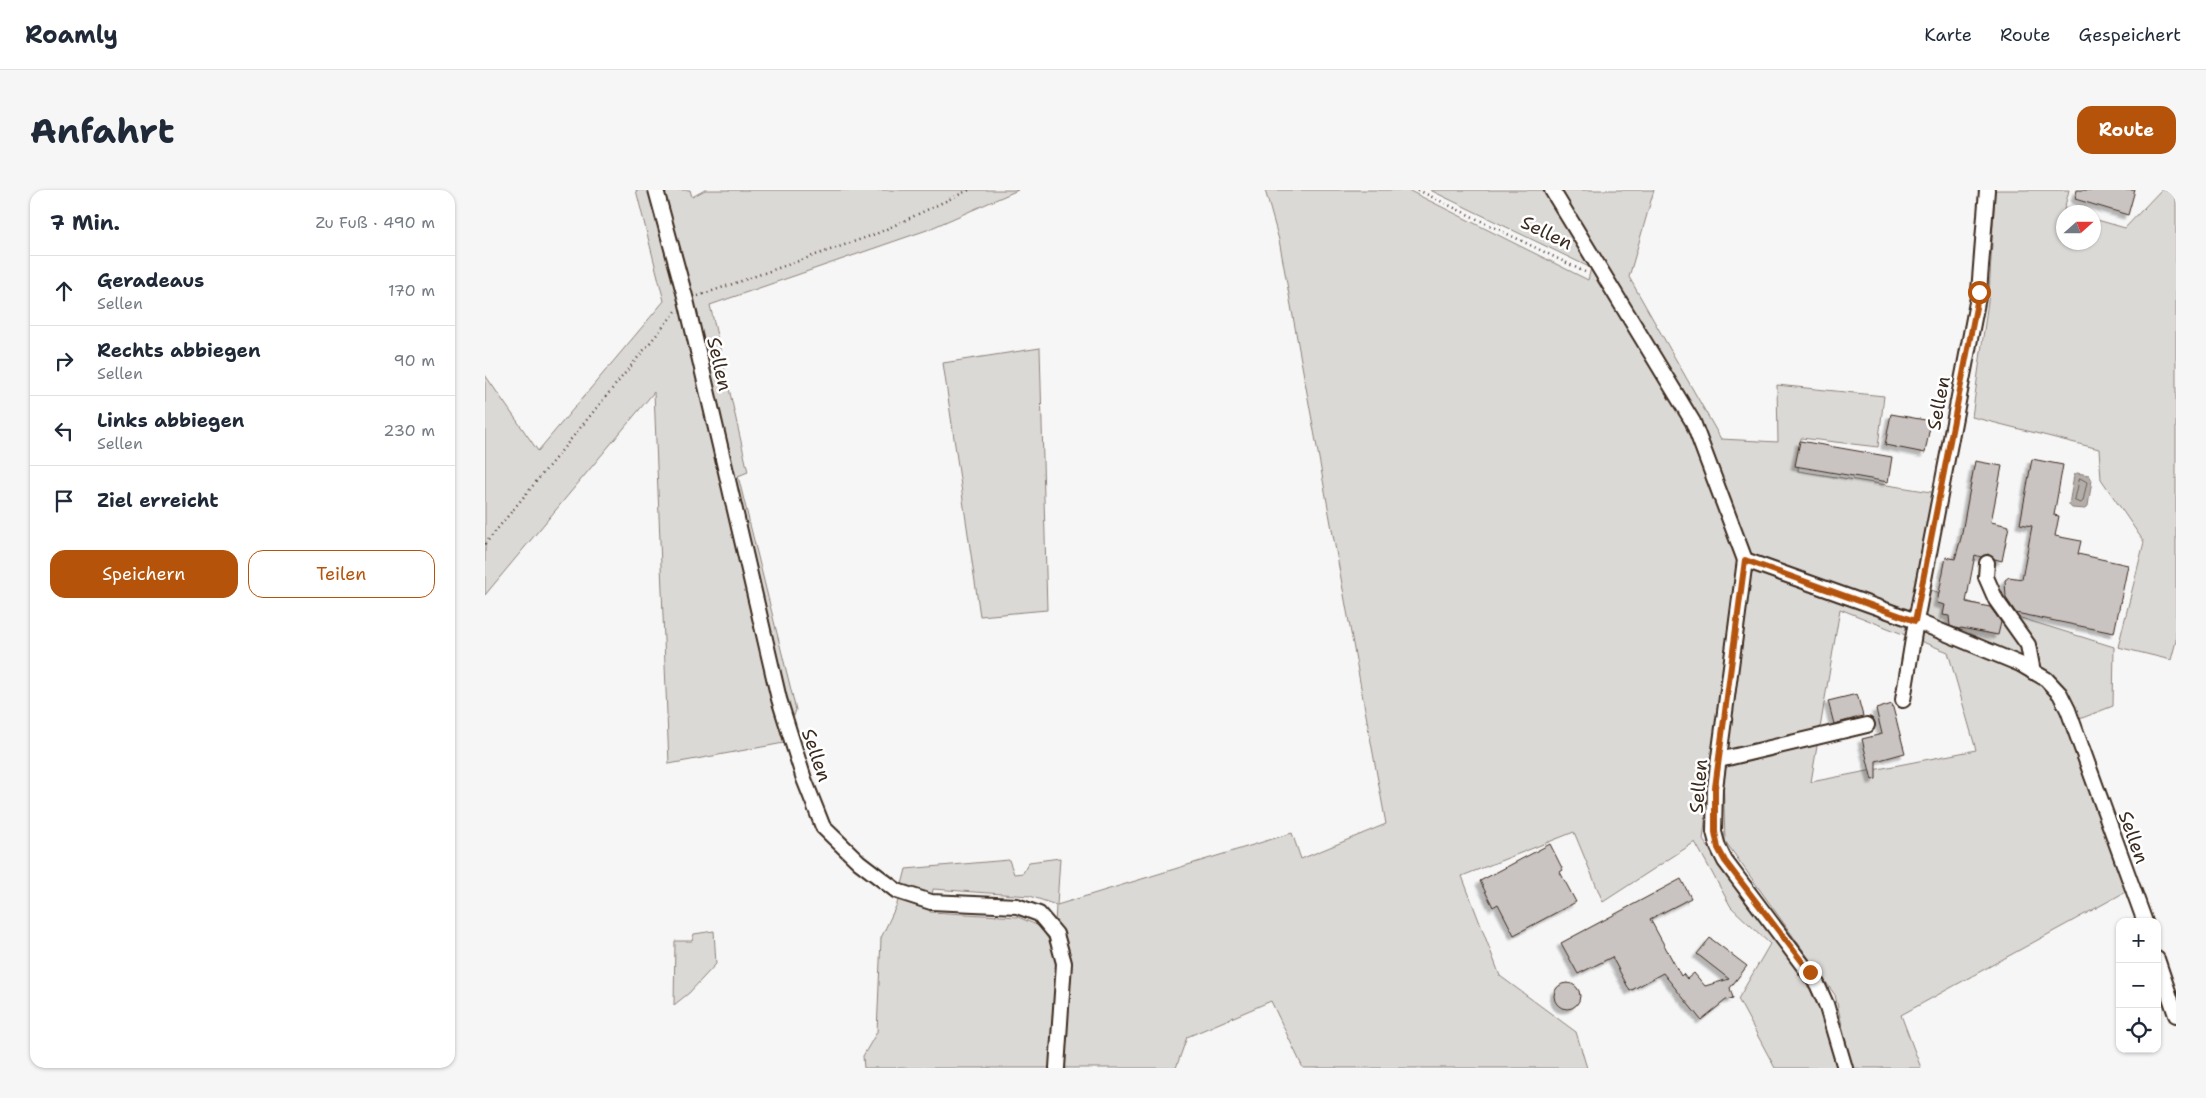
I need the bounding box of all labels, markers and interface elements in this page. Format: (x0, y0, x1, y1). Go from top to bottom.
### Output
text: Roamly (25, 19, 118, 51)
text: Karte (1924, 23, 1972, 47)
text: Route (2000, 23, 2051, 47)
text: Gespeichert (2079, 23, 2181, 47)
button: Route (2077, 106, 2176, 154)
text: Anfahrt (30, 107, 174, 154)
north arrow (2056, 205, 2101, 250)
text: 7 Min. (50, 209, 120, 237)
street label: Sellen (1517, 209, 1577, 256)
text: Zu Fuß · 490 m (315, 212, 435, 233)
text: Geradeaus (97, 268, 204, 293)
icon: ahead (50, 277, 78, 305)
text: 170 m (388, 280, 435, 301)
route start (1968, 281, 1991, 304)
text: Sellen (97, 293, 143, 314)
street label: Sellen (701, 335, 738, 393)
text: Rechts abbiegen (97, 338, 261, 363)
icon: right (50, 347, 78, 375)
text: 90 m (394, 350, 435, 371)
text: Sellen (97, 363, 143, 384)
street label: Sellen (1921, 374, 1956, 432)
text: Links abbiegen (97, 408, 244, 433)
icon: left (50, 417, 78, 445)
text: 230 m (383, 420, 435, 441)
text: Sellen (97, 433, 143, 454)
icon: arrive (50, 487, 78, 515)
text: Ziel erreicht (97, 488, 218, 513)
button: Speichern (50, 550, 238, 598)
button: Teilen (248, 550, 435, 598)
street label: Sellen (796, 725, 837, 785)
street label: Sellen (1684, 758, 1713, 814)
street label: Sellen (2112, 807, 2155, 867)
map controls (2116, 918, 2161, 1053)
button: + (2116, 918, 2161, 963)
route end (1799, 961, 1822, 984)
button: − (2116, 963, 2161, 1008)
button: locate (2116, 1008, 2161, 1053)

